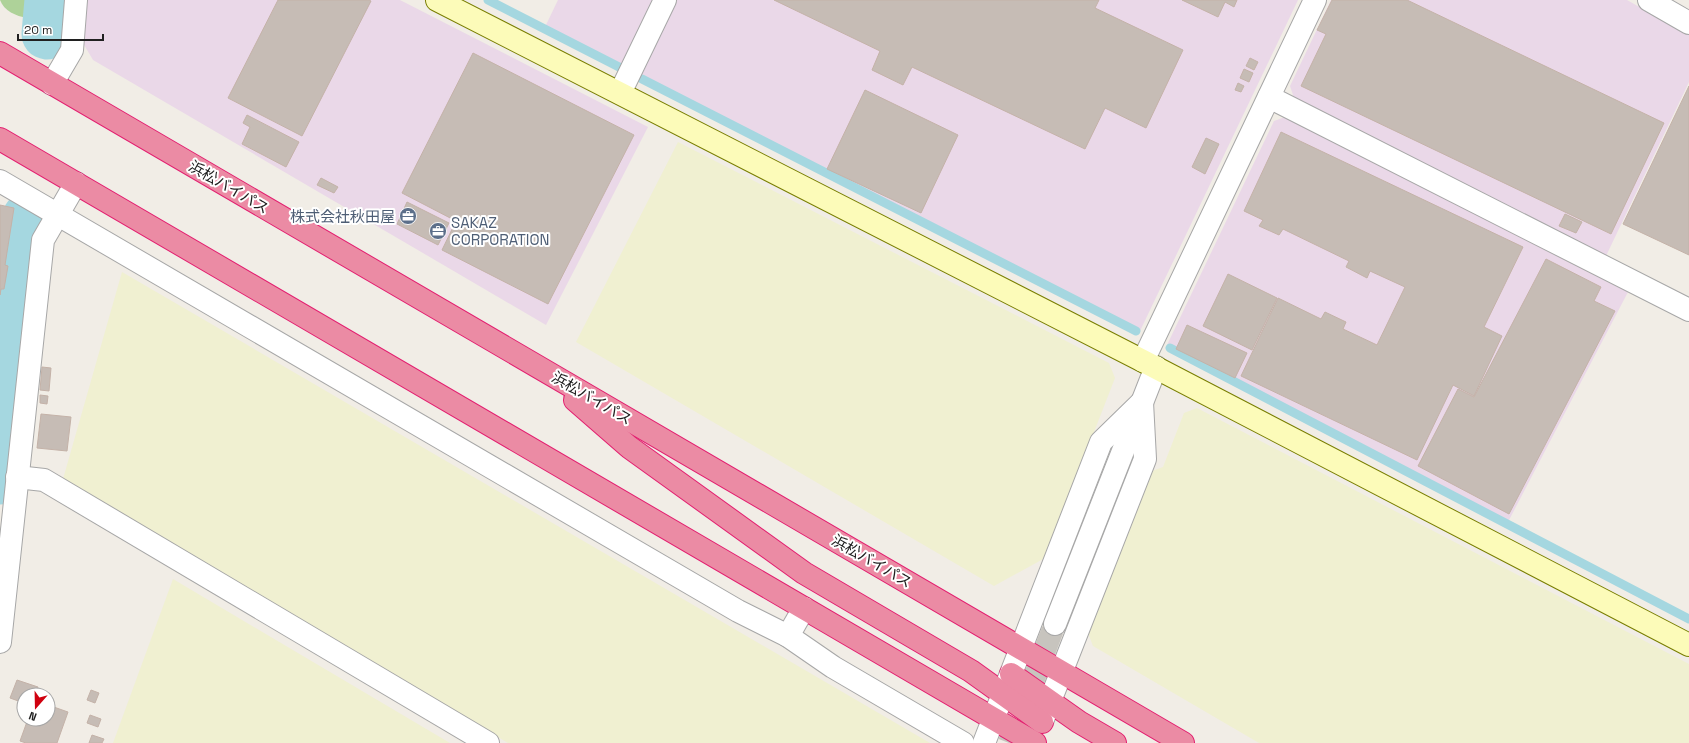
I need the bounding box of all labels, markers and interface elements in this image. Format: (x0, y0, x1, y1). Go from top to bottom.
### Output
scale bar (18, 16, 103, 42)
text: 20 m (24, 22, 52, 38)
street label: 浜松バイパス (185, 156, 273, 218)
office icon: 株式会社秋田屋 (398, 206, 418, 226)
place label: 株式会社秋田屋 (290, 207, 395, 226)
place label: SAKAZ CORPORATION (451, 213, 549, 249)
office icon: SAKAZ CORPORATION (428, 221, 448, 241)
street label: 浜松バイパス (548, 367, 636, 429)
street label: 浜松バイパス (828, 530, 916, 592)
north arrow (16, 687, 56, 727)
text: N (27, 709, 38, 724)

